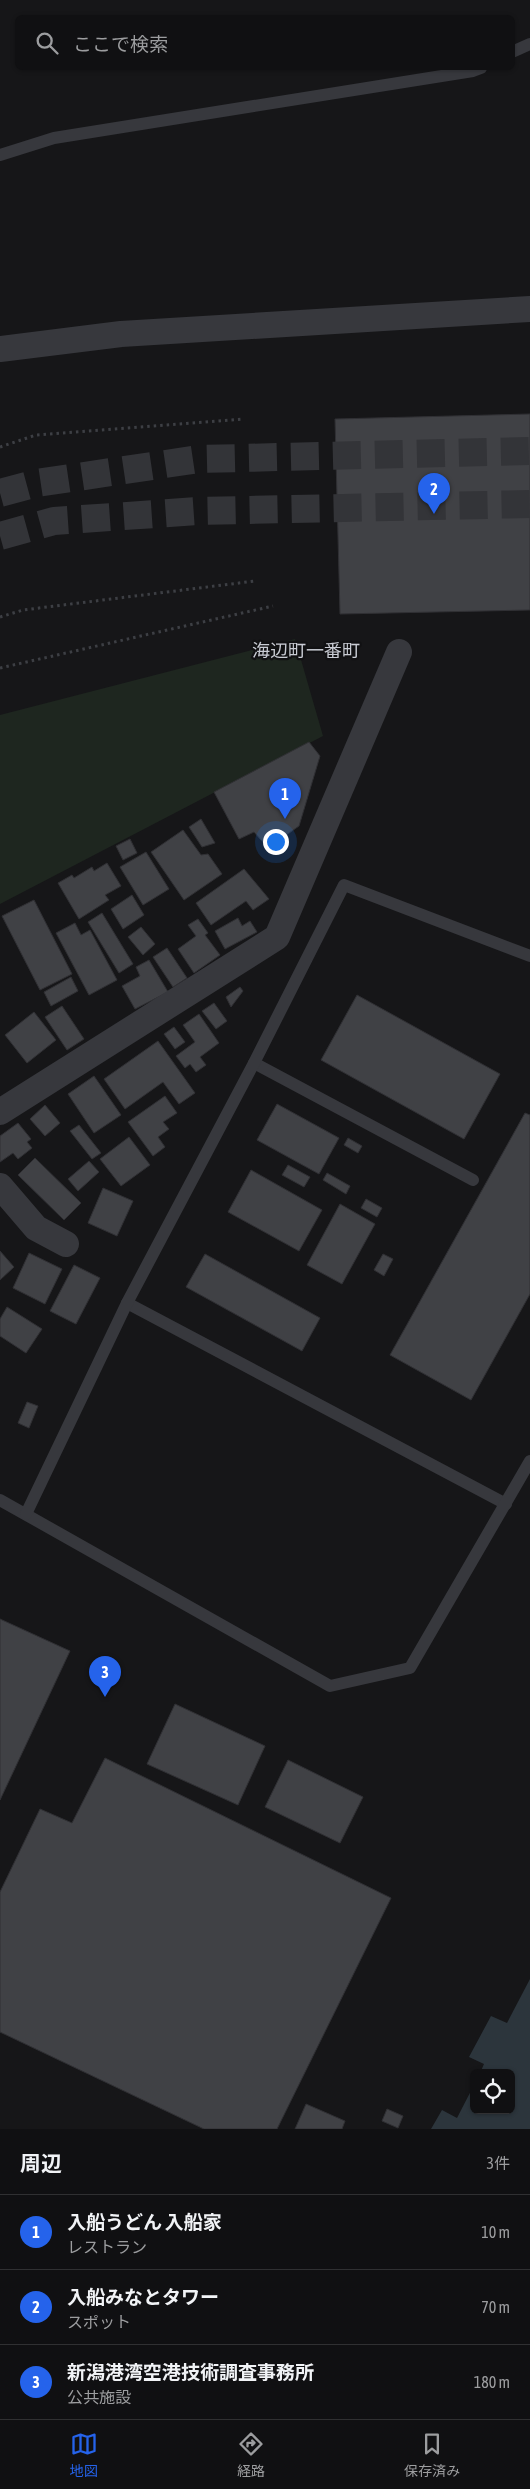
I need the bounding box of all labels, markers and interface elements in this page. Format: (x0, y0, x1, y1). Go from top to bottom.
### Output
search box (15, 15, 515, 70)
icon: search (33, 29, 61, 57)
text: ここで検索 (73, 33, 168, 55)
pin: 2 (418, 473, 450, 514)
district label: 海辺町一番町 (252, 640, 360, 661)
pin: 1 (269, 778, 301, 819)
your location (263, 829, 289, 855)
pin: 3 (89, 1656, 121, 1697)
map controls (470, 2069, 515, 2114)
button: locate (470, 2069, 515, 2114)
text: 周辺 (20, 2151, 62, 2175)
text: 3件 (486, 2154, 510, 2172)
text: 入船うどん 入船家 (67, 2211, 222, 2233)
text: 1 (32, 2223, 40, 2241)
text: 10 m (481, 2223, 510, 2241)
text: レストラン (67, 2238, 147, 2256)
text: 入船みなとタワー (67, 2286, 219, 2308)
text: 2 (32, 2298, 40, 2316)
text: 70 m (481, 2298, 510, 2316)
text: スポット (67, 2313, 131, 2331)
text: 新潟港湾空港技術調査事務所 (67, 2361, 314, 2383)
text: 3 (32, 2373, 40, 2391)
text: 180 m (474, 2373, 510, 2391)
text: 公共施設 (67, 2388, 131, 2406)
tab: 地図 (70, 2430, 98, 2480)
tab: 経路 (237, 2430, 265, 2480)
tab: 保存済み (404, 2430, 460, 2480)

